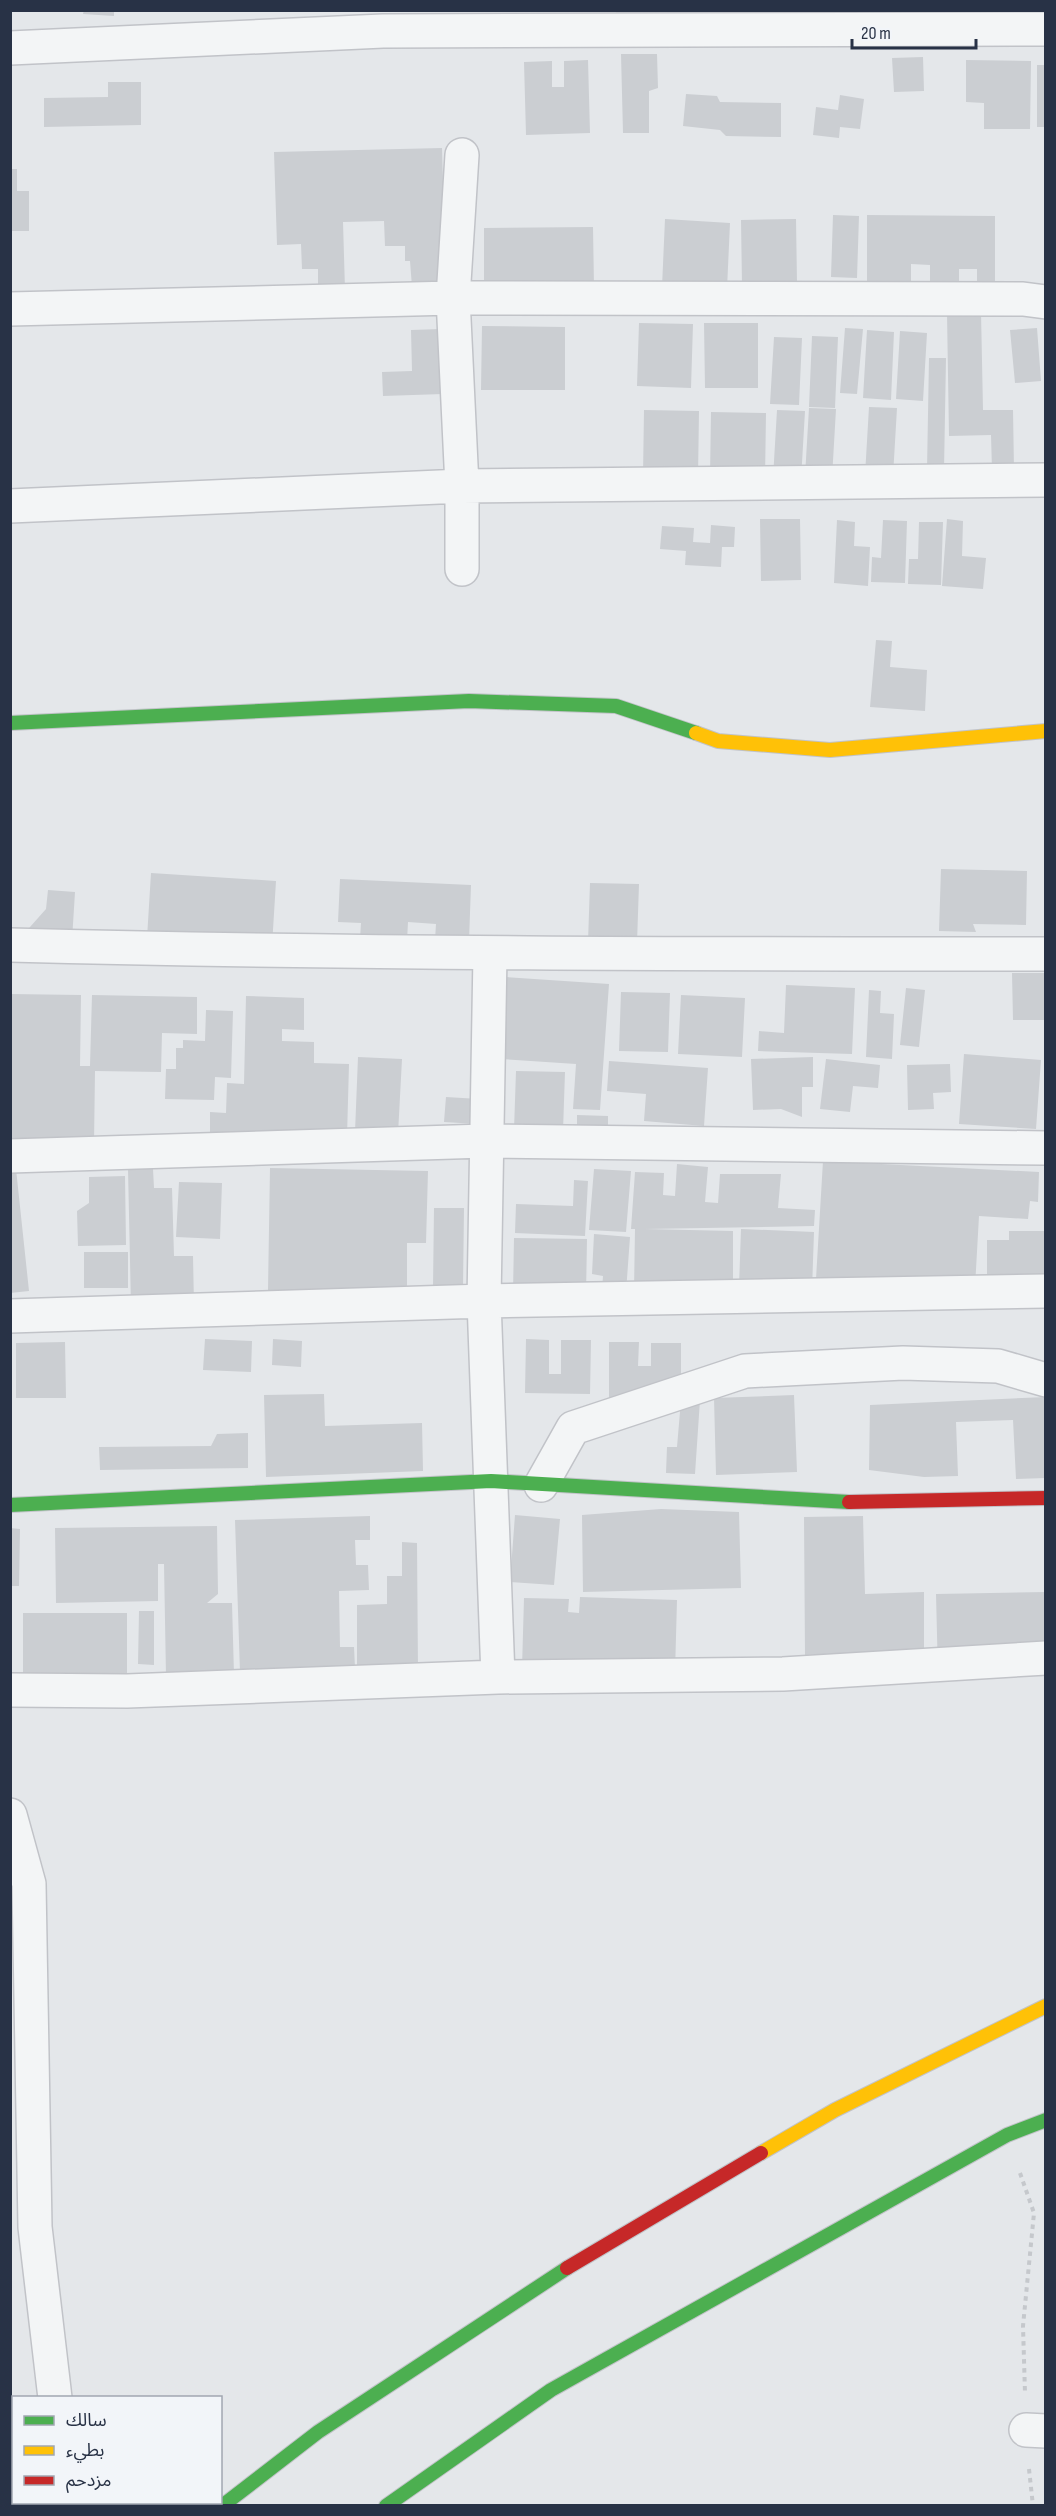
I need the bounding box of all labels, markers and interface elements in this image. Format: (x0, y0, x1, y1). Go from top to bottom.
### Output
scale bar (852, 12, 976, 50)
text: 20 m (861, 23, 891, 44)
legend (12, 2396, 222, 2504)
text: سالك (66, 2410, 107, 2431)
text: بطيء (66, 2440, 104, 2463)
text: مزدحم (66, 2470, 111, 2493)

